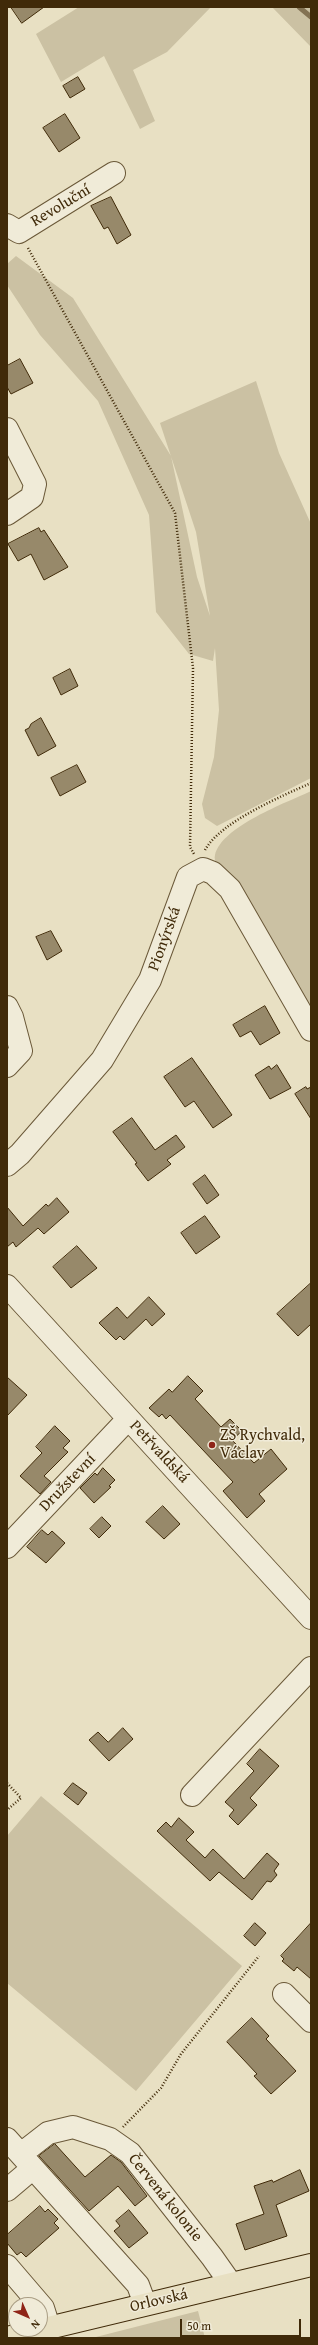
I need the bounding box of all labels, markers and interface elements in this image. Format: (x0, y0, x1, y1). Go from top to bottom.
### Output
street label: Revoluční (28, 181, 94, 231)
street label: Pionýrská (145, 904, 185, 974)
street label: Petřvaldská (125, 1417, 193, 1487)
place label: ZŠ Rychvald, Václav (220, 1426, 305, 1464)
marker: ZŠ Rychvald, Václav (207, 1440, 217, 1450)
street label: Družstevní (36, 1450, 100, 1516)
street label: Červená kolonie (124, 2150, 206, 2246)
street label: Orlovská (128, 2285, 190, 2317)
north arrow (8, 2297, 48, 2337)
scale bar (182, 2311, 303, 2337)
text: N (28, 2317, 44, 2333)
text: 50 m (187, 2317, 211, 2334)

